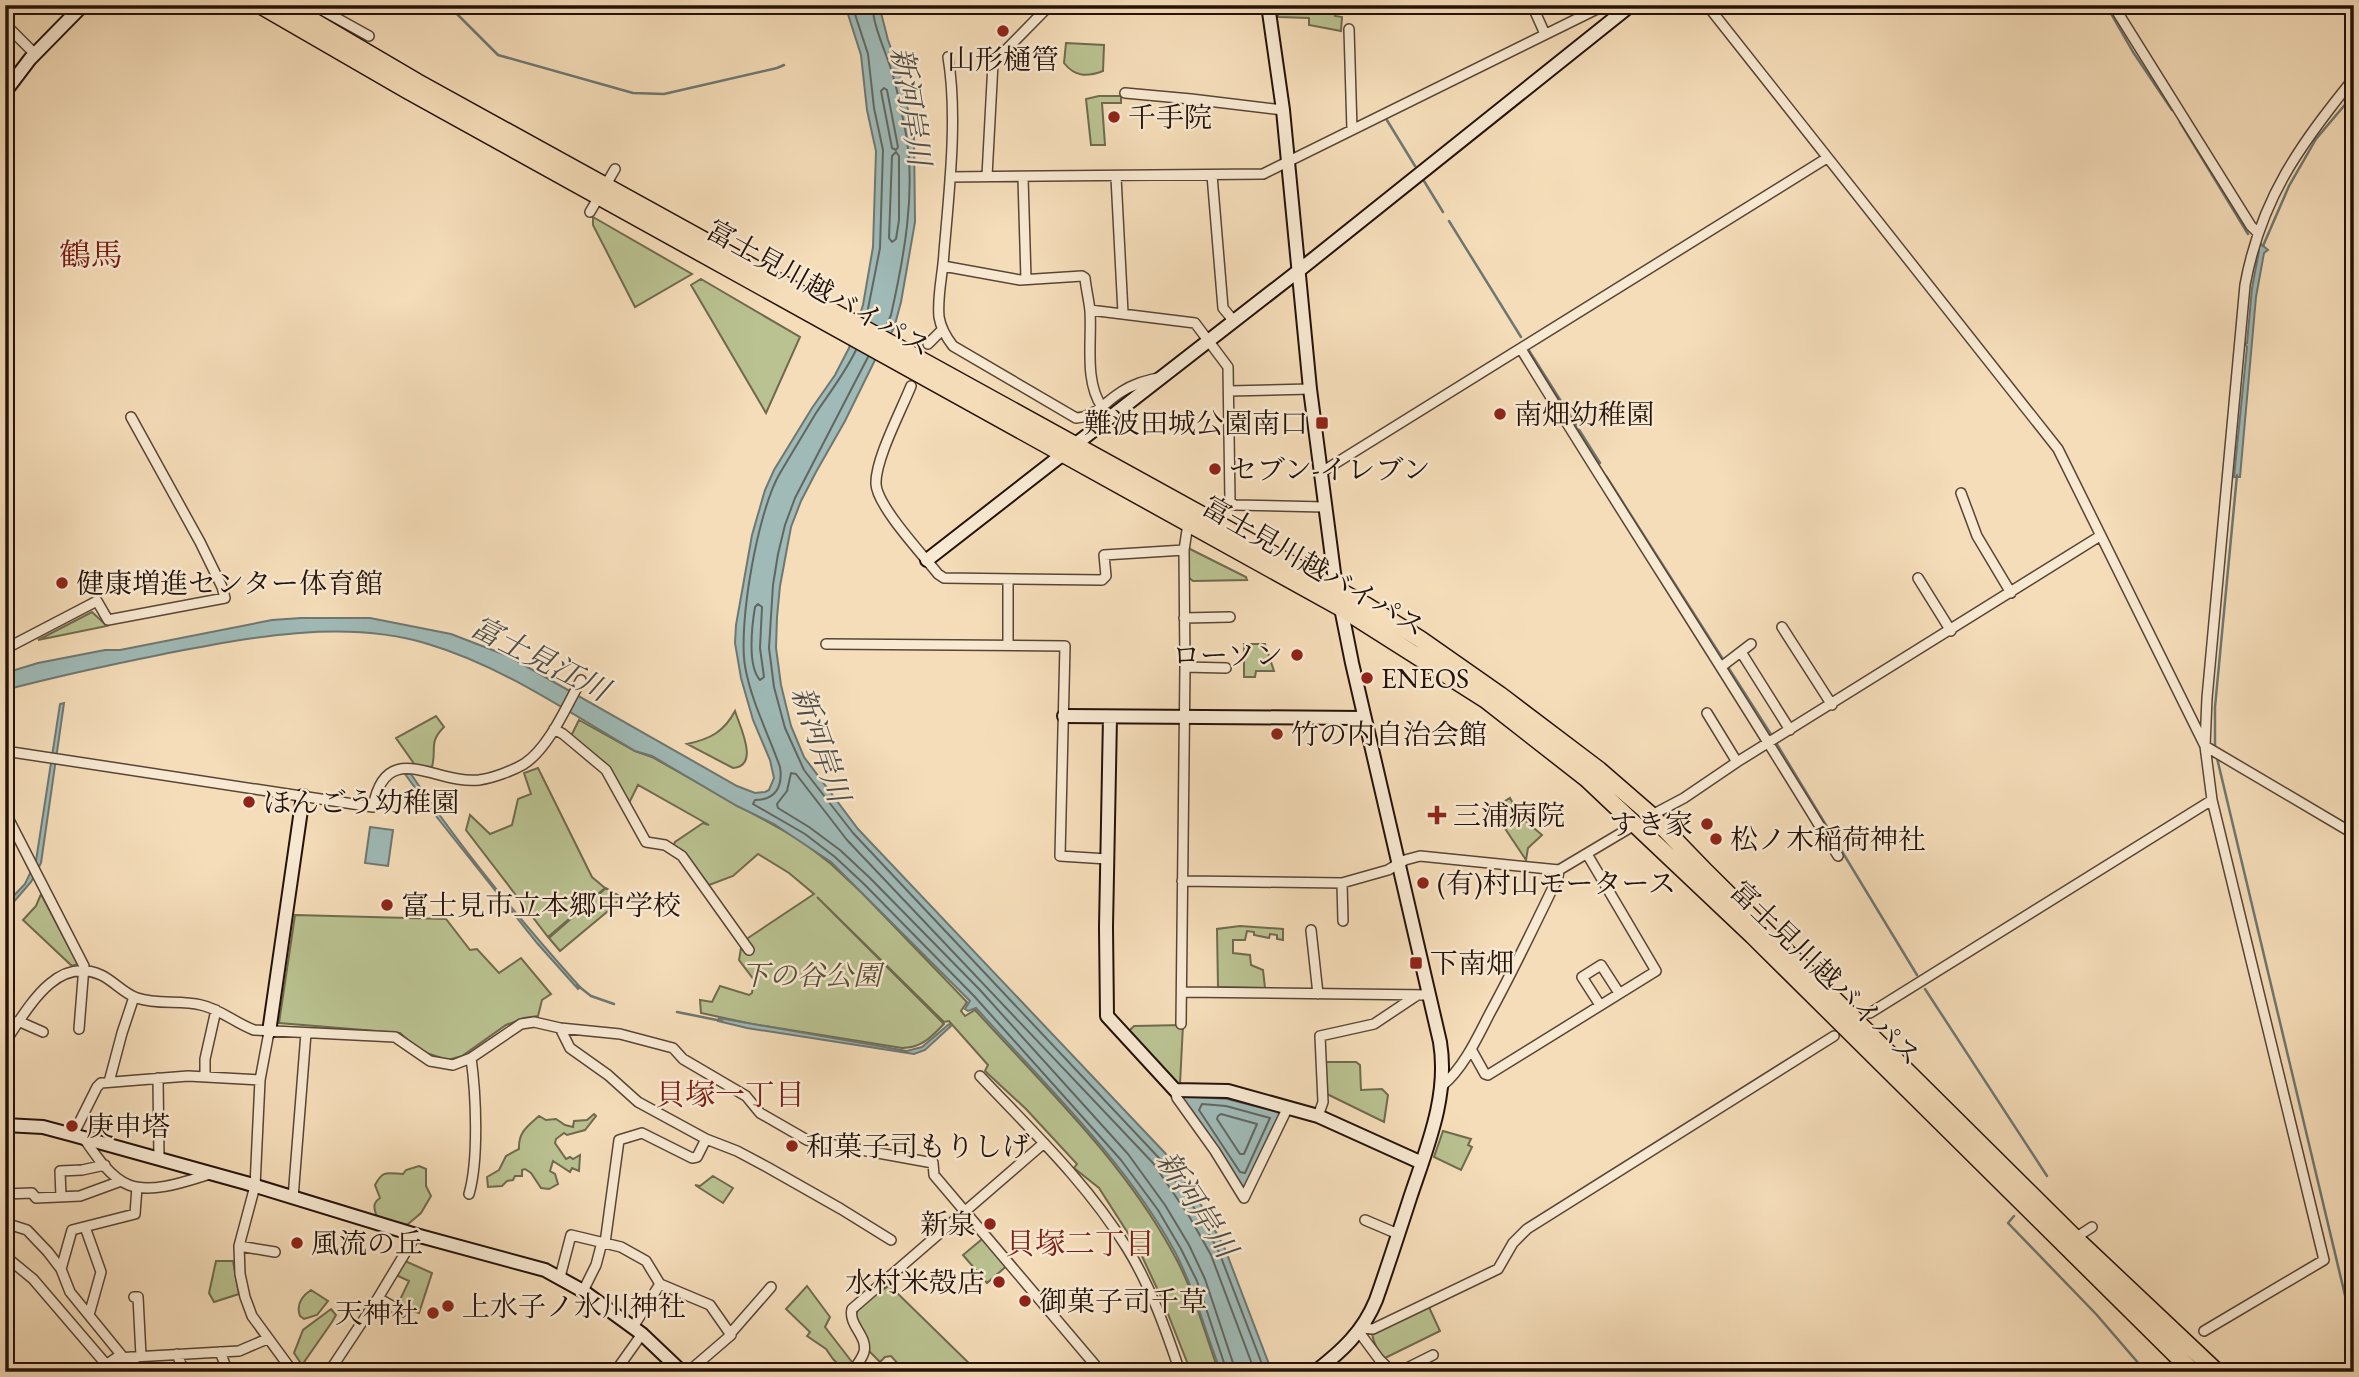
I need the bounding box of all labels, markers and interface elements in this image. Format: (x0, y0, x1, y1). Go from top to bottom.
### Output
marker: 山形樋管 (995, 23, 1011, 39)
place label: 山形樋管 (947, 41, 1059, 77)
water label: 新河岸川 (882, 44, 940, 171)
place label: 千手院 (1128, 99, 1212, 135)
marker: 千手院 (1106, 109, 1122, 125)
street label: 富士見川越バイパス (700, 211, 938, 365)
district label: 鶴馬 (59, 234, 123, 276)
place label: 南畑幼稚園 (1514, 396, 1654, 432)
place label: 難波田城公園南口 (1084, 405, 1308, 441)
marker: 南畑幼稚園 (1492, 406, 1508, 422)
marker: 難波田城公園南口 (1314, 415, 1330, 431)
place label: セブン-イレブン (1229, 451, 1430, 487)
marker: セブン-イレブン (1207, 461, 1223, 477)
street label: 富士見川越バイパス (1196, 488, 1432, 644)
place label: 健康増進センター体育館 (76, 565, 383, 601)
marker: 健康増進センター体育館 (54, 575, 70, 591)
water label: 富士見江川 (464, 607, 618, 711)
place label: ローソン (1172, 637, 1283, 673)
marker: ローソン (1289, 647, 1305, 663)
place label: ENEOS (1381, 660, 1469, 696)
marker: ENEOS (1359, 670, 1375, 686)
water label: 新河岸川 (783, 681, 860, 810)
place label: 竹の内自治会館 (1291, 716, 1487, 752)
marker: 竹の内自治会館 (1269, 726, 1285, 742)
place label: ほんごう幼稚園 (263, 784, 459, 820)
marker: ほんごう幼稚園 (241, 794, 257, 810)
place label: 三浦病院 (1453, 797, 1565, 833)
marker: 三浦病院 (1427, 805, 1447, 825)
place label: すき家 (1609, 806, 1693, 842)
marker: すき家 (1699, 816, 1715, 832)
place label: 松ノ木稲荷神社 (1730, 821, 1926, 857)
marker: 松ノ木稲荷神社 (1708, 831, 1724, 847)
place label: (有)村山モータース (1437, 865, 1676, 901)
street label: 富士見川越バイパス (1723, 873, 1929, 1073)
marker: (有)村山モータース (1415, 875, 1431, 891)
place label: 富士見市立本郷中学校 (401, 887, 681, 923)
marker: 富士見市立本郷中学校 (379, 897, 395, 913)
place label: 下南畑 (1430, 945, 1514, 981)
marker: 下南畑 (1408, 955, 1424, 971)
park label: 下の谷公園 (741, 957, 885, 993)
district label: 貝塚一丁目 (655, 1075, 805, 1114)
place label: 庚申塔 (86, 1108, 170, 1144)
marker: 庚申塔 (64, 1118, 80, 1134)
place label: 和菓子司もりしげ (806, 1128, 1030, 1164)
marker: 和菓子司もりしげ (784, 1138, 800, 1154)
water label: 新河岸川 (1148, 1143, 1248, 1267)
place label: 新泉 (920, 1206, 976, 1242)
marker: 新泉 (982, 1216, 998, 1232)
district label: 貝塚二丁目 (1005, 1224, 1155, 1263)
place label: 風流の丘 (311, 1225, 423, 1261)
marker: 風流の丘 (289, 1235, 305, 1251)
place label: 水村米殻店 (845, 1264, 985, 1300)
marker: 水村米殻店 (991, 1274, 1007, 1290)
place label: 御菓子司千草 (1039, 1283, 1207, 1319)
place label: 上水子ノ氷川神社 (462, 1288, 686, 1324)
marker: 御菓子司千草 (1017, 1293, 1033, 1309)
place label: 天神社 (335, 1295, 419, 1331)
marker: 上水子ノ氷川神社 (440, 1298, 456, 1314)
marker: 天神社 (425, 1305, 441, 1321)

